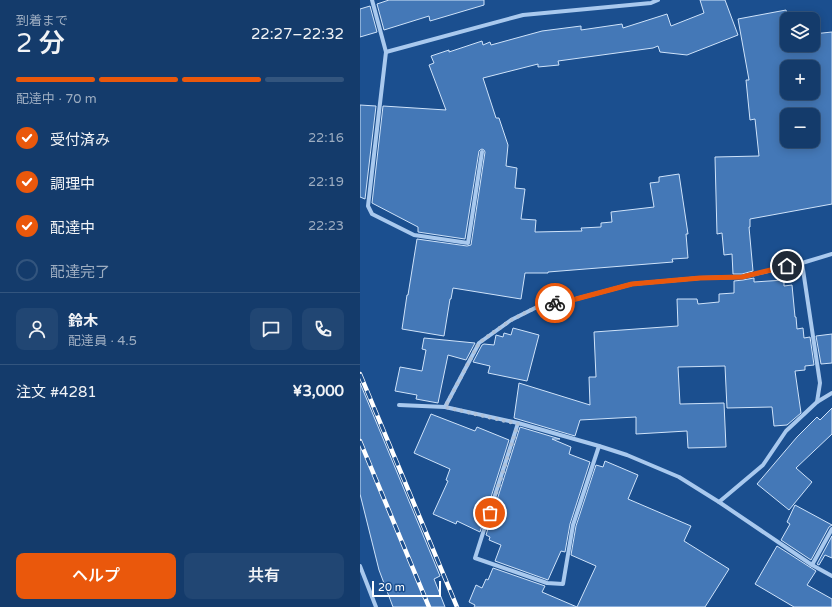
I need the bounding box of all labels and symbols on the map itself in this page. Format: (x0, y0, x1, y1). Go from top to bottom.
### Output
pin (770, 249, 804, 283)
courier (535, 283, 575, 323)
pin (473, 496, 507, 530)
scale bar (372, 579, 441, 598)

